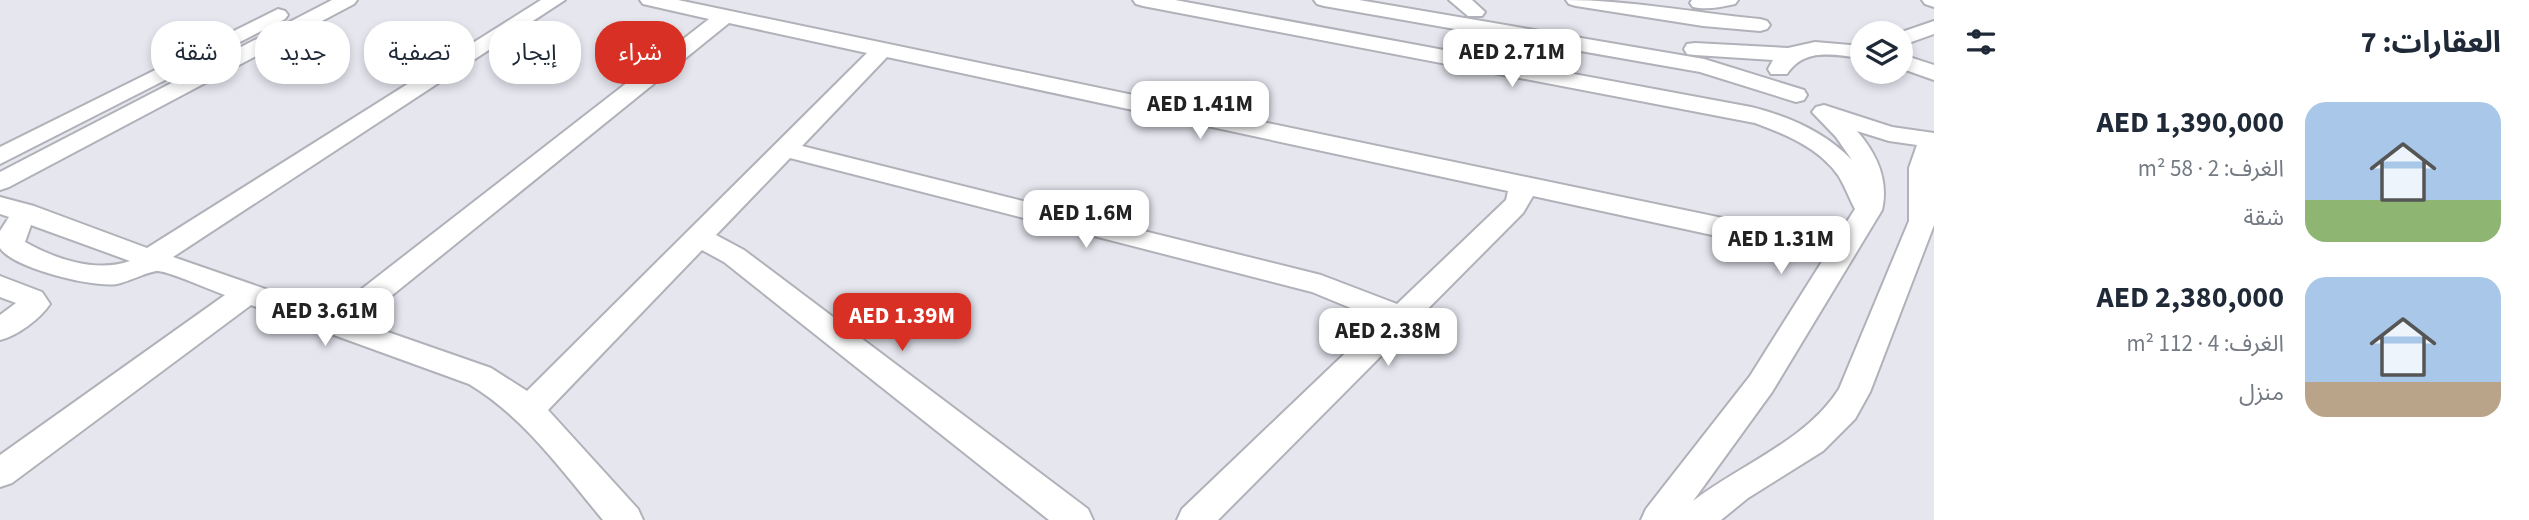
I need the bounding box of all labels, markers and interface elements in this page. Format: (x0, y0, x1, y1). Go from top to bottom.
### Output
chip: شقة (151, 21, 241, 84)
chip: جديد (255, 21, 350, 84)
chip: تصفية (364, 21, 475, 84)
chip: إيجار (489, 21, 581, 84)
chip: شراء (595, 21, 686, 84)
map controls (1850, 21, 1913, 84)
button: layers (1850, 21, 1913, 84)
text: العقارات: 7 (2361, 21, 2501, 64)
icon: filters (1962, 23, 2000, 61)
pin: AED 2.71M (1432, 29, 1592, 89)
text: AED 2.71M (1459, 35, 1565, 68)
pin: AED 1.41M (1120, 82, 1280, 141)
text: AED 1.41M (1147, 87, 1253, 120)
text: AED 1,390,000 (2096, 101, 2284, 144)
icon: home (2361, 130, 2445, 214)
text: الغرف: 2 · 58 m² (2138, 152, 2284, 185)
pin: AED 1.6M (1014, 190, 1158, 250)
text: AED 1.6M (1039, 196, 1133, 229)
text: شقة (2243, 201, 2284, 234)
pin: AED 1.31M (1701, 216, 1861, 276)
text: AED 1.31M (1728, 222, 1834, 255)
text: AED 2,380,000 (2096, 276, 2284, 319)
pin: AED 3.61M (245, 288, 405, 348)
text: AED 3.61M (272, 294, 378, 327)
pin: AED 1.39M (822, 294, 982, 353)
text: AED 1.39M (849, 299, 955, 332)
icon: home (2361, 305, 2445, 389)
pin: AED 2.38M (1308, 308, 1468, 368)
text: AED 2.38M (1335, 314, 1441, 347)
text: الغرف: 4 · 112 m² (2126, 327, 2284, 360)
text: منزل (2239, 376, 2284, 409)

